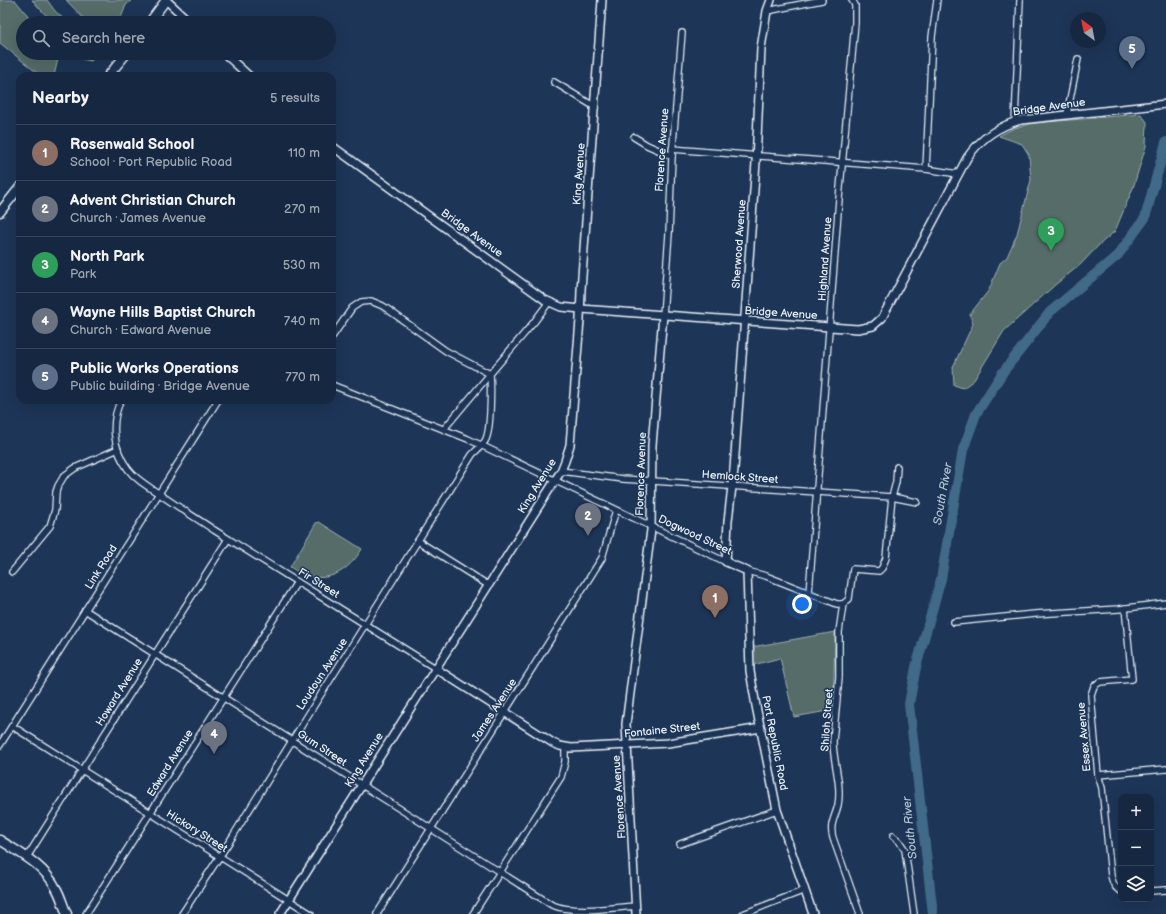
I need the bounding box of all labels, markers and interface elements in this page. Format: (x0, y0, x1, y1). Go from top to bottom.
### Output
north arrow (1070, 12, 1106, 48)
search box (16, 16, 336, 60)
icon: search (30, 27, 52, 49)
text: Search here (62, 29, 145, 48)
pin: 5 (1119, 36, 1145, 69)
text: Nearby (32, 88, 89, 108)
text: 5 results (270, 90, 320, 106)
street label: Bridge Avenue (1012, 95, 1087, 119)
street label: Florence Avenue (653, 107, 671, 192)
text: Rosenwald School (70, 135, 194, 154)
street label: King Avenue (570, 142, 588, 205)
text: 1 (42, 145, 48, 161)
text: 110 m (288, 145, 320, 161)
text: School · Port Republic Road (70, 154, 232, 170)
text: Advent Christian Church (70, 191, 236, 210)
street label: Sherwood Avenue (729, 199, 749, 289)
text: 2 (41, 201, 49, 217)
text: 270 m (284, 201, 320, 217)
street label: Bridge Avenue (439, 206, 506, 260)
text: Church · James Avenue (70, 210, 206, 226)
street label: Highland Avenue (816, 216, 834, 301)
pin: 3 (1038, 218, 1064, 251)
text: North Park (70, 247, 144, 266)
text: 3 (41, 257, 49, 273)
text: 530 m (283, 257, 320, 273)
text: Park (70, 266, 96, 282)
text: Wayne Hills Baptist Church (70, 303, 256, 322)
street label: Bridge Avenue (744, 304, 818, 322)
text: 4 (41, 313, 49, 329)
text: 740 m (284, 313, 320, 329)
text: Church · Edward Avenue (70, 322, 211, 338)
text: Public Works Operations (70, 359, 239, 378)
text: 5 (41, 369, 49, 385)
text: 770 m (285, 369, 320, 385)
text: Public building · Bridge Avenue (70, 378, 250, 394)
street label: Florence Avenue (633, 431, 649, 516)
street label: King Avenue (515, 456, 559, 516)
water label: South River (930, 460, 956, 526)
street label: Hemlock Street (701, 468, 779, 486)
pin: 2 (575, 503, 601, 536)
street label: Dogwood Street (656, 512, 734, 558)
street label: Link Road (82, 542, 120, 592)
street label: Fir Street (296, 565, 342, 601)
pin: 1 (702, 585, 728, 618)
your location (792, 594, 812, 614)
street label: Loudoun Avenue (294, 635, 350, 712)
street label: Howard Avenue (93, 655, 145, 728)
street label: James Avenue (469, 676, 520, 744)
street label: Shiloh Street (818, 688, 836, 752)
street label: Port Republic Road (759, 694, 791, 792)
street label: Essex Avenue (1074, 701, 1094, 772)
street label: Fontaine Street (623, 719, 701, 740)
pin: 4 (201, 721, 227, 754)
street label: Edward Avenue (144, 727, 196, 799)
street label: Gum Street (295, 727, 350, 769)
street label: King Avenue (342, 730, 386, 790)
street label: Florence Avenue (610, 754, 628, 839)
water label: South River (899, 794, 921, 860)
map controls (1118, 794, 1154, 902)
button: + (1118, 794, 1154, 830)
street label: Hickory Street (164, 807, 231, 855)
button: − (1118, 830, 1154, 866)
button: layers (1118, 866, 1154, 902)

